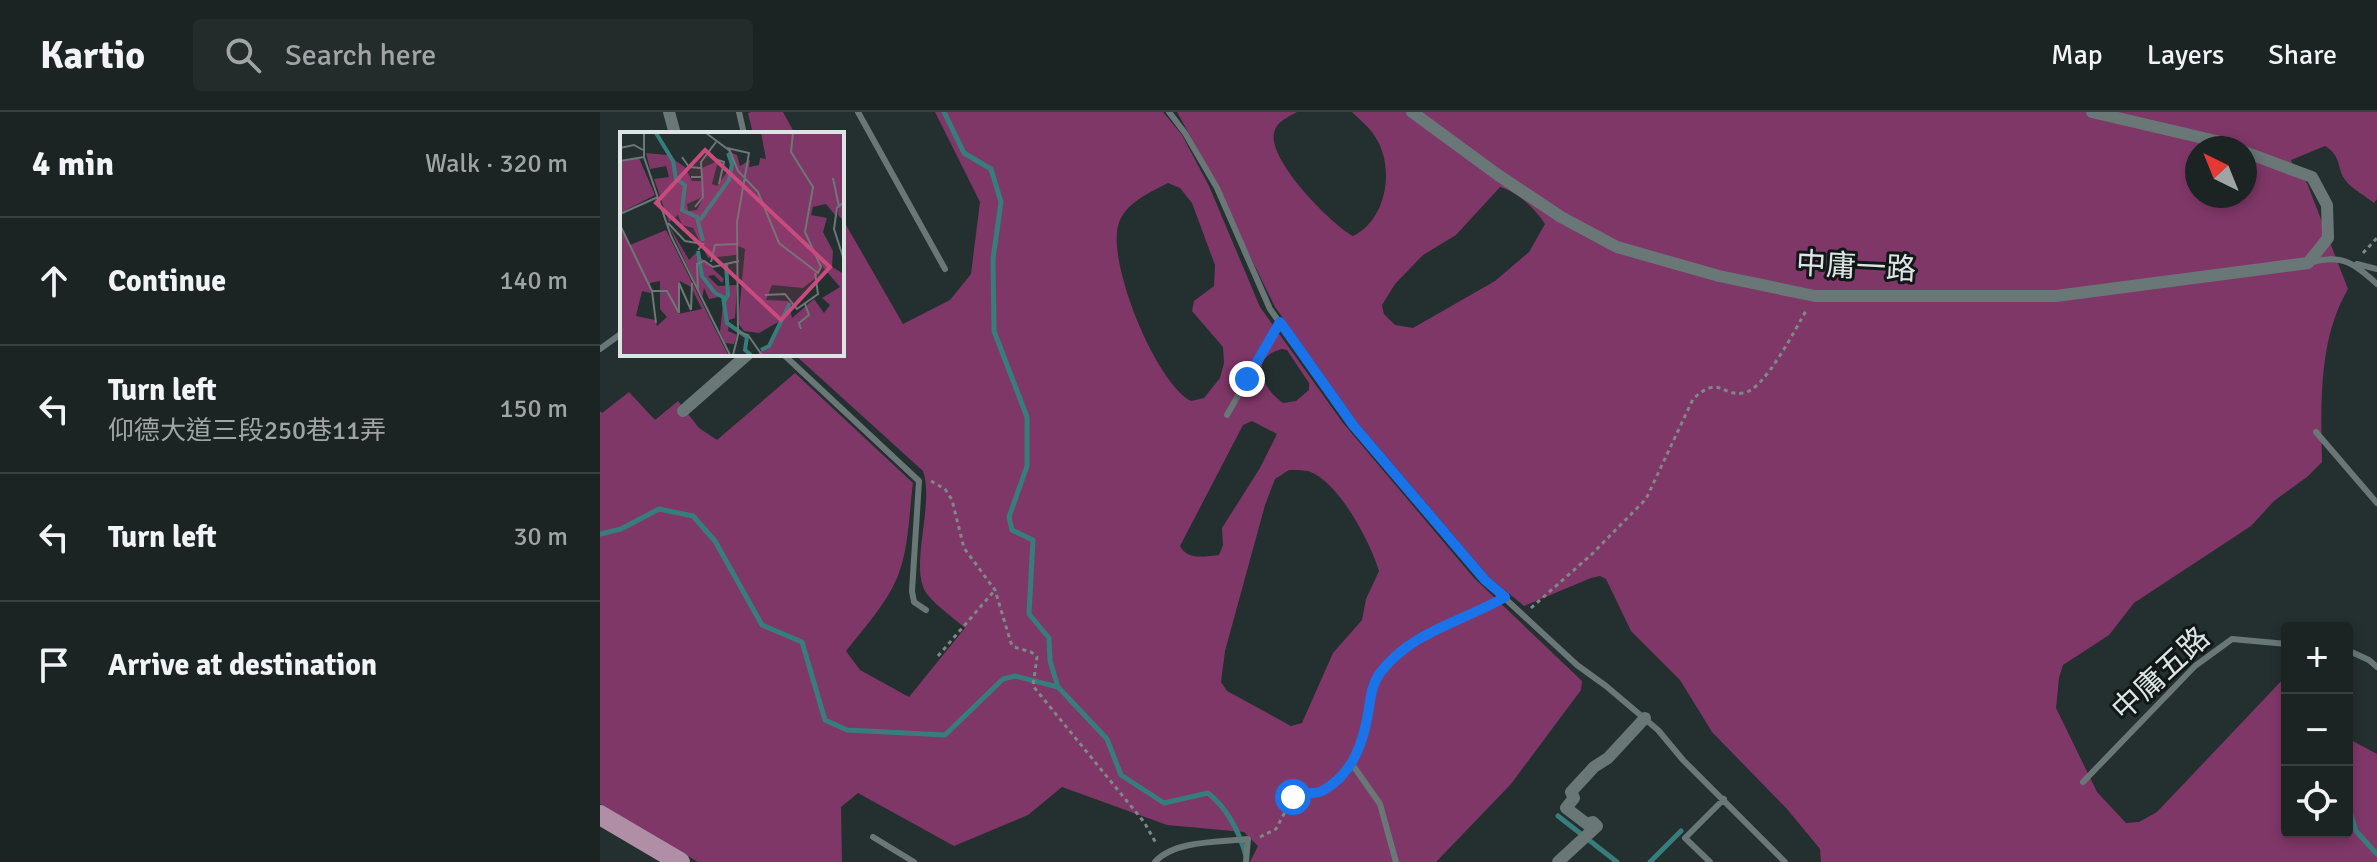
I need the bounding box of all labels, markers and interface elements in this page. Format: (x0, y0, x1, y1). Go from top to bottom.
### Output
search box (193, 19, 753, 91)
text: Kartio (40, 32, 145, 79)
icon: search (221, 33, 265, 77)
text: Search here (285, 37, 436, 74)
text: Map (2051, 38, 2103, 72)
text: Layers (2147, 38, 2224, 72)
text: Share (2268, 38, 2337, 72)
inset map (620, 132, 844, 356)
north arrow (2185, 136, 2257, 208)
text: 4 min (32, 143, 114, 185)
text: Walk · 320 m (425, 148, 568, 180)
street label: 中庸一路 (1795, 245, 1917, 289)
icon: ahead (32, 259, 76, 303)
text: Continue (108, 263, 226, 300)
text: 140 m (499, 265, 568, 297)
route end (1229, 361, 1265, 397)
text: Turn left (108, 372, 217, 409)
icon: left (32, 387, 76, 431)
text: 150 m (499, 393, 568, 425)
text: 仰德大道三段250巷11弄 (108, 415, 386, 447)
icon: left (32, 515, 76, 559)
text: Turn left (108, 519, 217, 556)
text: 30 m (513, 521, 568, 553)
street label: 中庸五路 (2105, 620, 2217, 728)
map controls (2281, 622, 2353, 838)
button: + (2281, 622, 2353, 694)
icon: arrive (32, 643, 76, 687)
text: Arrive at destination (108, 647, 377, 684)
button: − (2281, 694, 2353, 766)
button: locate (2281, 766, 2353, 838)
route start (1275, 779, 1311, 815)

